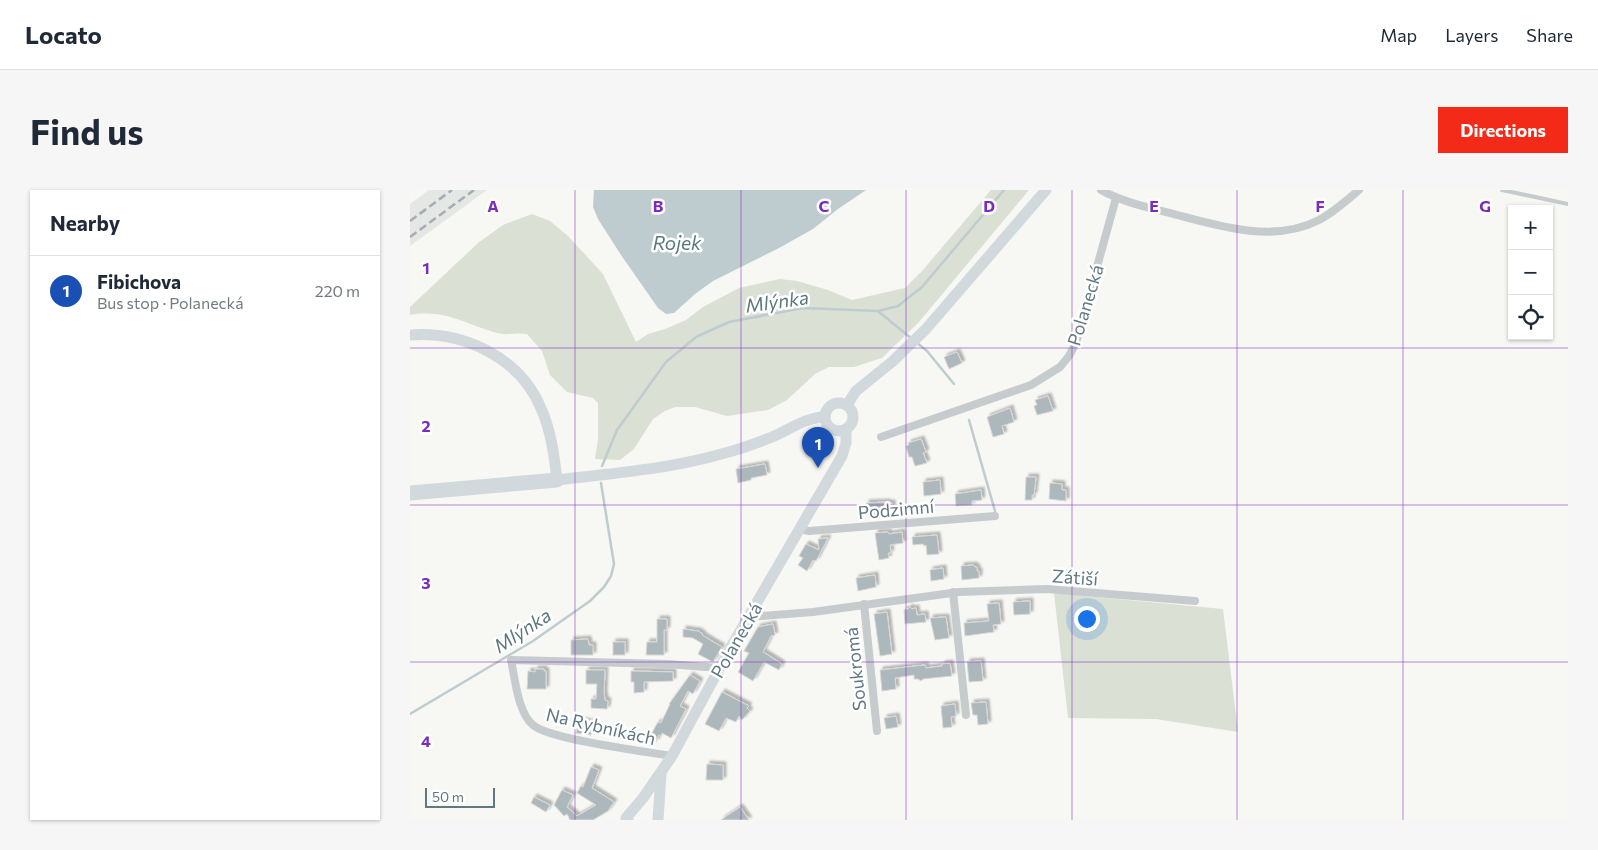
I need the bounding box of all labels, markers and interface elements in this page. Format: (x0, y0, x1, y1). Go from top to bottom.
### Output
text: Locato (25, 20, 102, 49)
text: Map (1380, 24, 1417, 46)
text: Layers (1445, 24, 1498, 46)
text: Share (1526, 24, 1573, 46)
button: Directions (1438, 107, 1568, 153)
text: Find us (30, 109, 144, 152)
text: A (487, 196, 499, 215)
text: B (653, 196, 664, 215)
text: C (819, 196, 830, 215)
text: D (983, 196, 995, 215)
text: E (1149, 196, 1159, 215)
text: F (1315, 196, 1325, 215)
text: G (1479, 196, 1491, 215)
map controls (1508, 205, 1553, 340)
button: + (1508, 205, 1553, 250)
text: Nearby (50, 210, 120, 235)
water label: Rojek (653, 231, 702, 254)
button: − (1508, 250, 1553, 295)
text: 1 (422, 258, 430, 277)
street label: Polanecká (1062, 262, 1108, 348)
text: Fibichova (97, 270, 181, 293)
text: 1 (62, 281, 70, 300)
text: 220 m (315, 281, 360, 300)
water label: Mlýnka (744, 285, 810, 317)
text: Bus stop · Polanecká (97, 293, 243, 312)
button: locate (1508, 295, 1553, 340)
text: 2 (421, 416, 431, 435)
pin: 1 (802, 427, 834, 468)
street label: Podzimní (857, 495, 936, 523)
street label: Zátiší (1051, 564, 1100, 590)
text: 3 (421, 573, 431, 592)
street label: Polanecká (706, 598, 766, 682)
water label: Mlýnka (489, 603, 555, 657)
your location (1074, 606, 1100, 632)
street label: Soukromá (840, 626, 870, 712)
street label: Na Rybníkách (544, 703, 658, 749)
text: 4 (421, 731, 431, 750)
scale bar (425, 785, 495, 808)
text: 50 m (432, 788, 464, 805)

